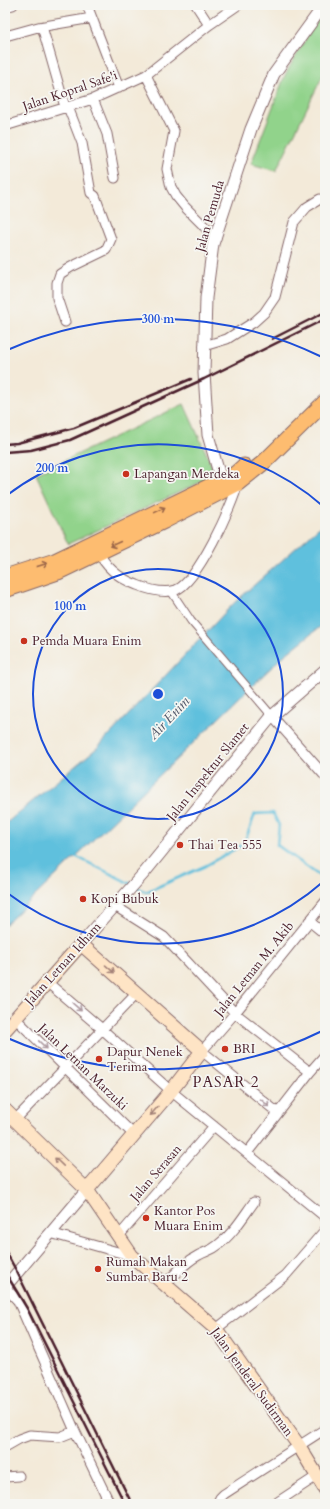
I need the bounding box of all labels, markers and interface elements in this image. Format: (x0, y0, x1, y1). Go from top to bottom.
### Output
street label: Jalan Kopral Safe'i (18, 66, 120, 116)
street label: Jalan Pemuda (191, 178, 229, 256)
text: 300 m (142, 311, 175, 327)
text: 200 m (36, 460, 69, 476)
place label: Lapangan Merdeka (134, 465, 240, 483)
marker: Lapangan Merdeka (121, 469, 131, 479)
one-way arrow (154, 506, 166, 513)
one-way arrow (110, 541, 122, 548)
one-way arrow (36, 561, 49, 568)
text: 100 m (54, 598, 87, 614)
place label: Pemda Muara Enim (32, 632, 142, 650)
marker: Pemda Muara Enim (19, 636, 29, 646)
centre of rings (151, 687, 165, 701)
water label: Air Enim (143, 692, 194, 745)
street label: Jalan Inspektur Slamet (161, 719, 253, 827)
place label: Thai Tea 555 (188, 836, 262, 854)
marker: Thai Tea 555 (175, 840, 185, 850)
place label: Kopi Bubuk (91, 890, 159, 908)
marker: Kopi Bubuk (78, 894, 88, 904)
street label: Jalan Letnan Idham (19, 918, 105, 1011)
street label: Jalan Letnan M. Akib (209, 918, 298, 1022)
one-way arrow (105, 965, 116, 974)
one-way arrow (72, 1003, 82, 1012)
street label: Jalan Letnan Marzuki (33, 1018, 132, 1115)
place label: BRI (233, 1040, 255, 1058)
one-way arrow (38, 1041, 48, 1050)
place label: Dapur Nenek Terima (107, 1043, 183, 1076)
marker: BRI (220, 1044, 230, 1054)
marker: Dapur Nenek Terima (94, 1054, 104, 1064)
district label: PASAR 2 (193, 1072, 259, 1092)
one-way arrow (260, 1098, 270, 1107)
one-way arrow (149, 1105, 158, 1116)
street label: Jalan Serasan (125, 1140, 186, 1207)
one-way arrow (54, 1157, 64, 1167)
place label: Kantor Pos Muara Enim (154, 1202, 223, 1235)
marker: Kantor Pos Muara Enim (141, 1213, 151, 1223)
place label: Rumah Makan Sumbar Baru 2 (106, 1253, 188, 1286)
marker: Rumah Makan Sumbar Baru 2 (93, 1264, 103, 1274)
street label: Jalan Jenderal Sudirman (205, 1322, 298, 1441)

